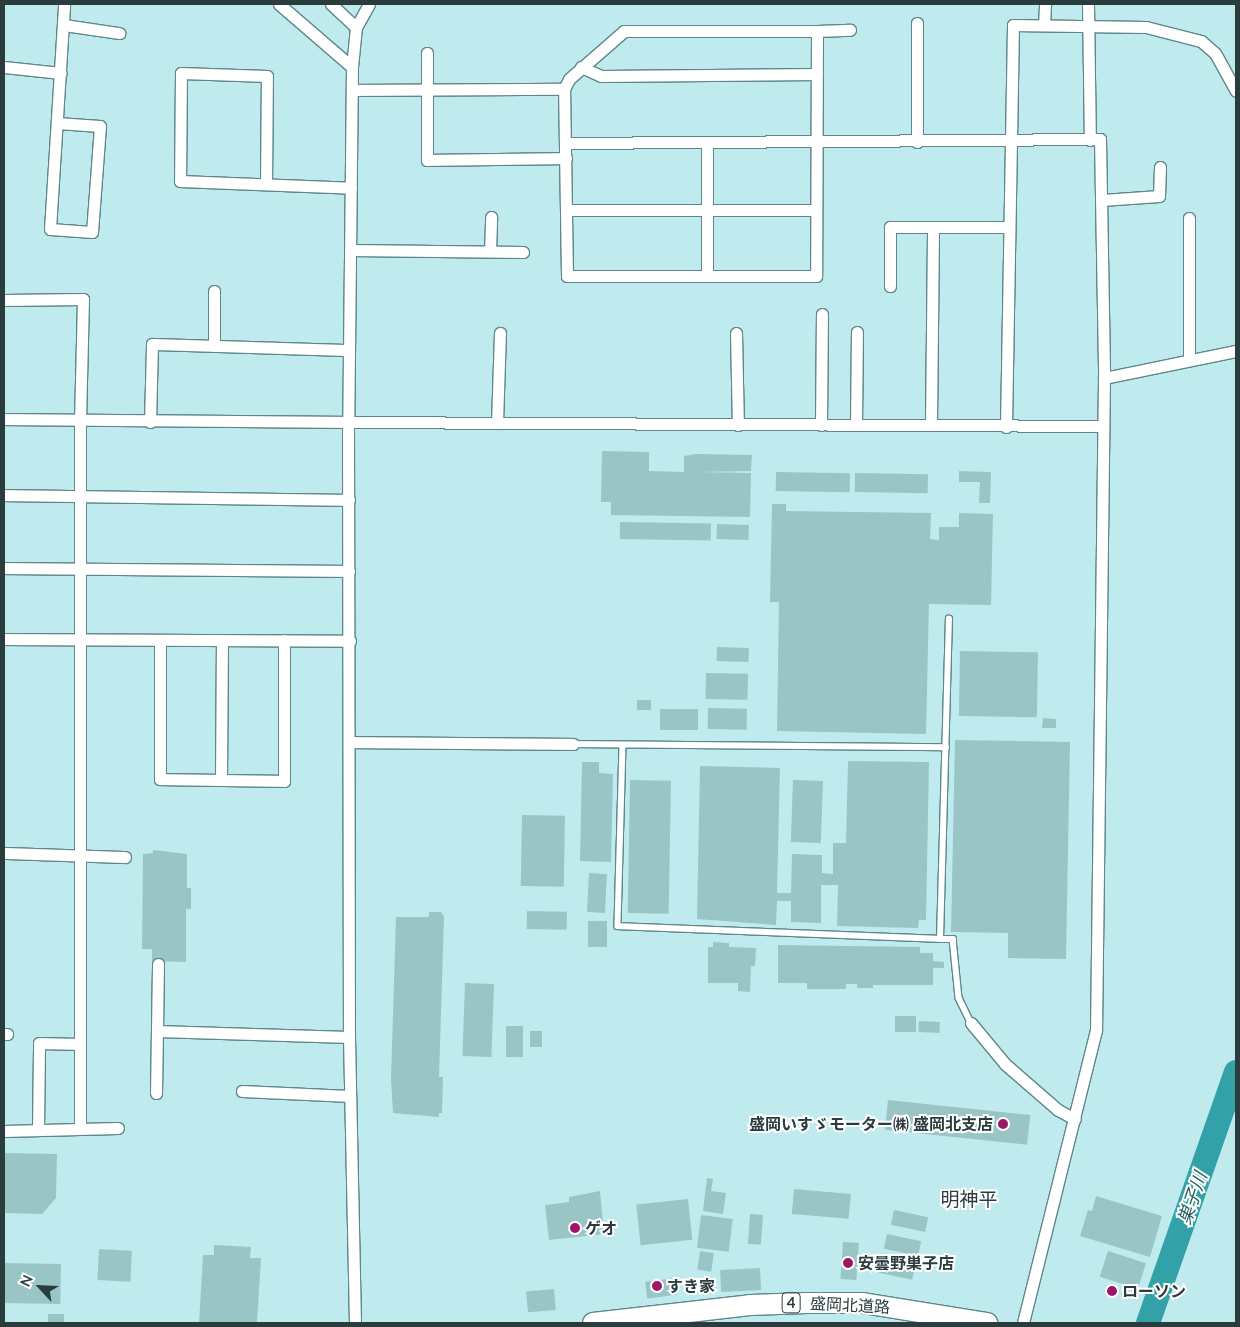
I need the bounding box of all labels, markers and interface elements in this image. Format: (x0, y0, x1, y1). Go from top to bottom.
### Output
place label: 盛岡いすゞモーター㈱ 盛岡北支店 (749, 1114, 993, 1134)
marker: 盛岡いすゞモーター㈱ 盛岡北支店 (997, 1118, 1009, 1130)
water label: 巣子川 (1173, 1169, 1211, 1227)
district label: 明神平 (941, 1188, 997, 1210)
place label: ゲオ (585, 1218, 617, 1238)
marker: ゲオ (569, 1222, 581, 1234)
place label: 安曇野巣子店 (858, 1253, 954, 1273)
marker: 安曇野巣子店 (842, 1257, 854, 1269)
north arrow (15, 1262, 65, 1312)
text: N (16, 1272, 36, 1289)
place label: すき家 (667, 1276, 715, 1296)
marker: すき家 (651, 1280, 663, 1292)
place label: ローソン (1122, 1281, 1186, 1301)
marker: ローソン (1106, 1285, 1118, 1297)
road number: 4 (781, 1290, 801, 1316)
street label: 盛岡北道路 (810, 1293, 890, 1317)

